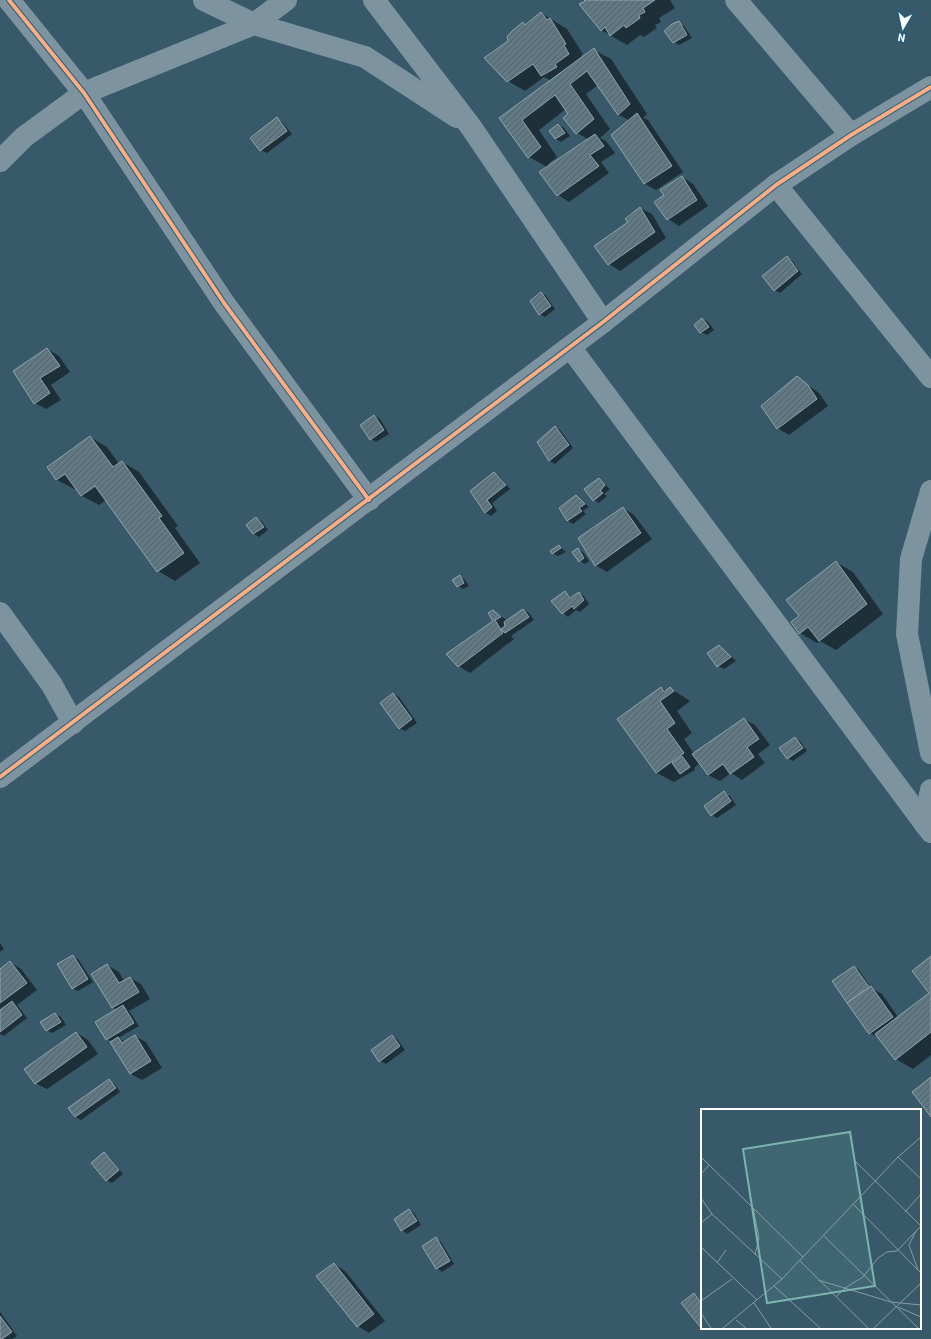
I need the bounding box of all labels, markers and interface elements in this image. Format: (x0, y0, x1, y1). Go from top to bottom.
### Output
north arrow (883, 8, 923, 48)
text: N (897, 31, 906, 45)
inset map (701, 1109, 921, 1329)

